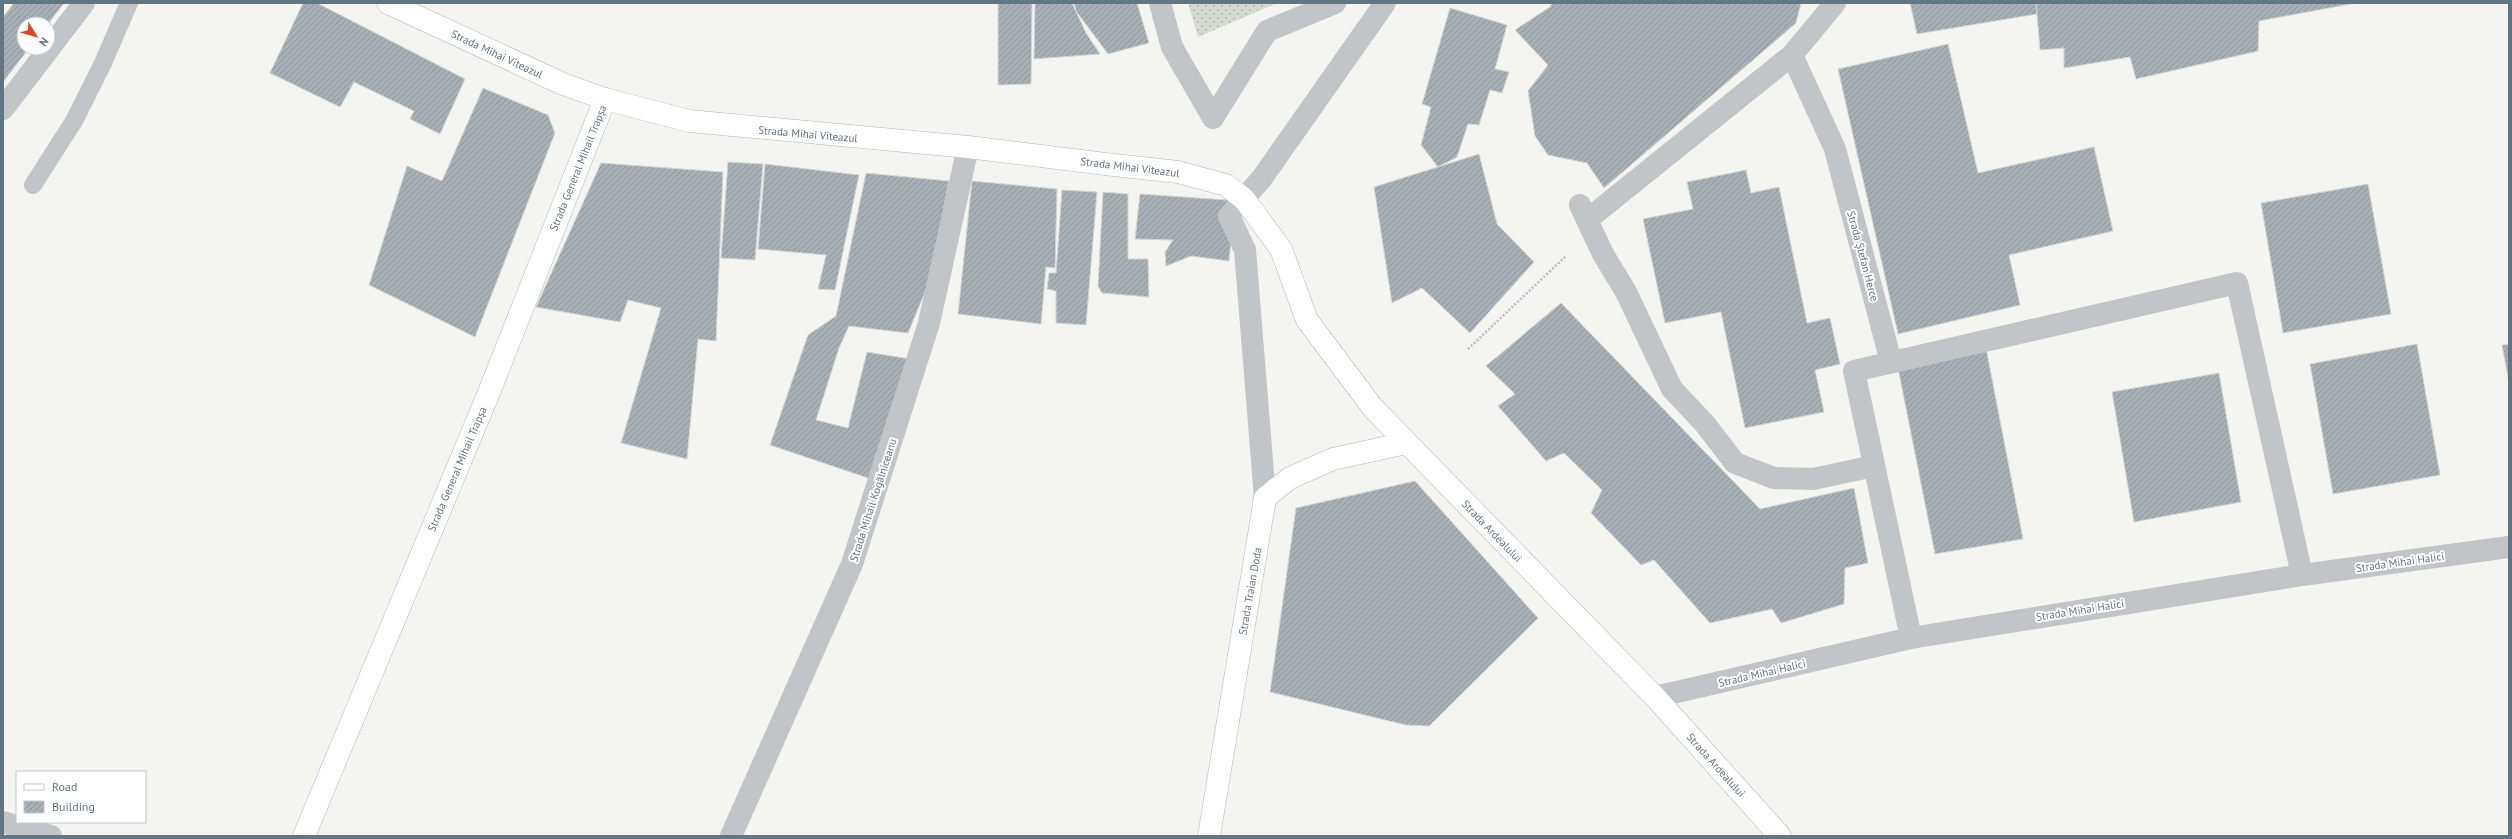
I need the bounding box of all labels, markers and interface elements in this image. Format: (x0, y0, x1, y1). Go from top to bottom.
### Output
north arrow (16, 16, 56, 56)
street label: Strada Mihai Viteazul (449, 27, 546, 82)
text: N (36, 35, 52, 49)
street label: Strada General Mihail Trapșa (546, 103, 610, 233)
street label: Strada Mihai Viteazul (758, 123, 859, 145)
street label: Strada Mihai Viteazul (1080, 154, 1181, 180)
street label: Strada Ștefan Herce (1844, 209, 1882, 303)
street label: Strada General Mihail Trapșa (424, 404, 490, 534)
street label: Strada Mihail Kogălniceanu (846, 437, 900, 563)
street label: Strada Ardealului (1459, 497, 1525, 565)
street label: Strada Traian Doda (1235, 546, 1265, 636)
street label: Strada Mihai Halici (2355, 549, 2445, 575)
street label: Strada Mihai Halici (2035, 596, 2125, 624)
street label: Strada Mihai Halici (1717, 656, 1807, 690)
street label: Strada Ardealului (1684, 730, 1748, 800)
legend (16, 771, 146, 823)
text: Road (52, 779, 77, 794)
text: Building (52, 799, 95, 814)

